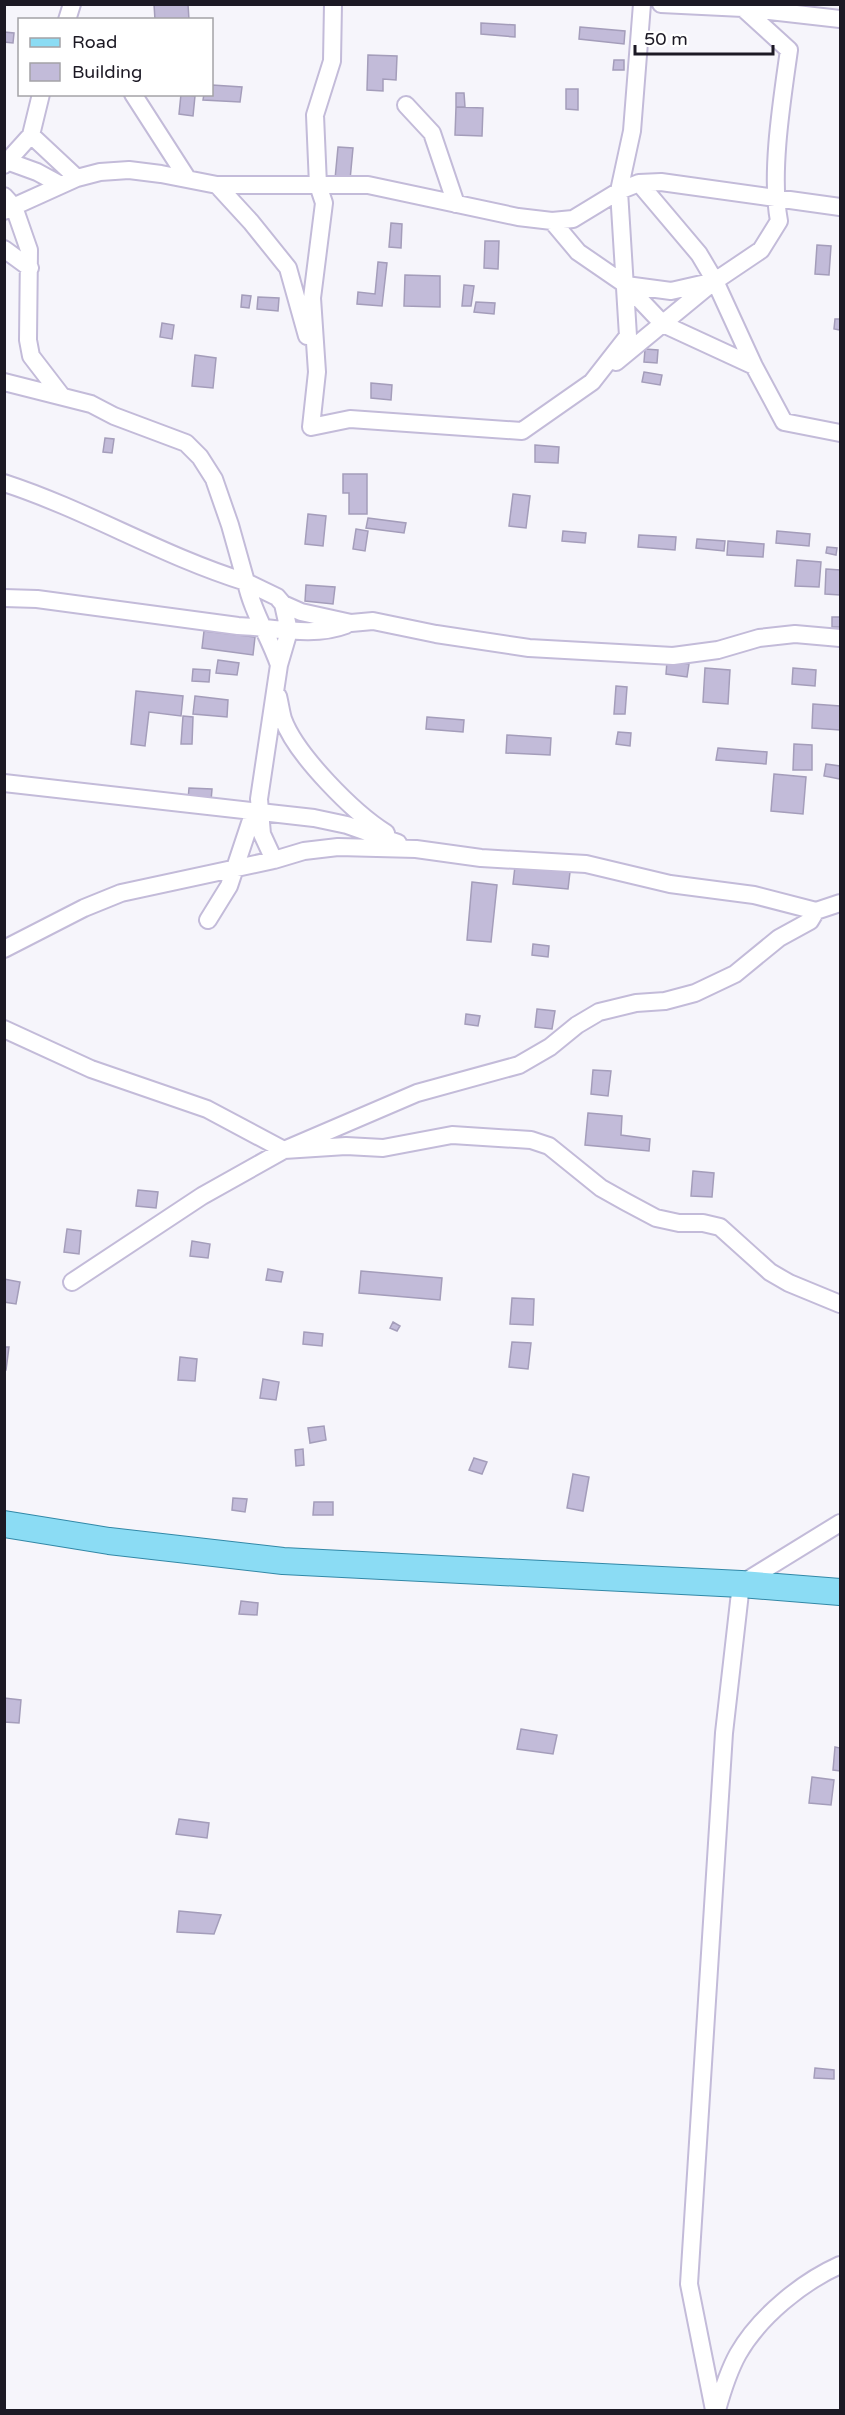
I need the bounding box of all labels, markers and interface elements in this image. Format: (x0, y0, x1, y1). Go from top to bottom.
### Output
legend (18, 18, 213, 96)
scale bar (635, 18, 773, 56)
text: 50 m (644, 28, 688, 50)
text: Road (72, 31, 117, 53)
text: Building (72, 61, 142, 83)

